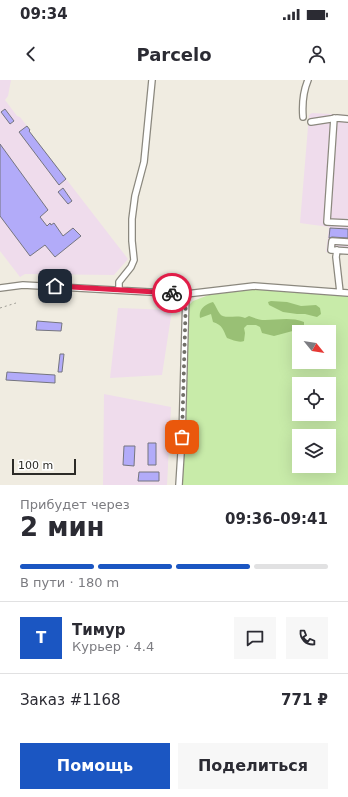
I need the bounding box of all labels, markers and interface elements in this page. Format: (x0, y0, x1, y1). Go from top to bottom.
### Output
text: 09:34 (20, 5, 68, 23)
icon: back (20, 43, 42, 65)
icon: person (306, 43, 328, 65)
text: Parcelo (136, 44, 212, 65)
pin (38, 269, 72, 303)
courier (152, 273, 192, 313)
icon: home (44, 275, 66, 297)
icon: bike (161, 282, 183, 304)
north arrow (292, 325, 336, 369)
map controls (292, 325, 336, 473)
button: locate (292, 377, 336, 421)
pin (165, 420, 199, 454)
icon: bag (171, 426, 193, 448)
button: layers (292, 429, 336, 473)
scale bar (12, 457, 76, 476)
text: 100 m (18, 459, 53, 472)
text: Прибудет через (20, 497, 130, 512)
text: 09:36–09:41 (225, 510, 328, 528)
text: 2 мин (20, 512, 105, 542)
text: В пути · 180 m (20, 575, 119, 590)
button: chat (234, 617, 276, 659)
button: phone (286, 617, 328, 659)
text: Тимур (72, 621, 126, 639)
text: Т (36, 629, 46, 647)
text: Курьер · 4.4 (72, 639, 154, 654)
text: Заказ #1168 (20, 691, 121, 709)
text: 771 ₽ (281, 691, 328, 709)
button: Помощь (20, 743, 170, 789)
button: Поделиться (178, 743, 328, 789)

